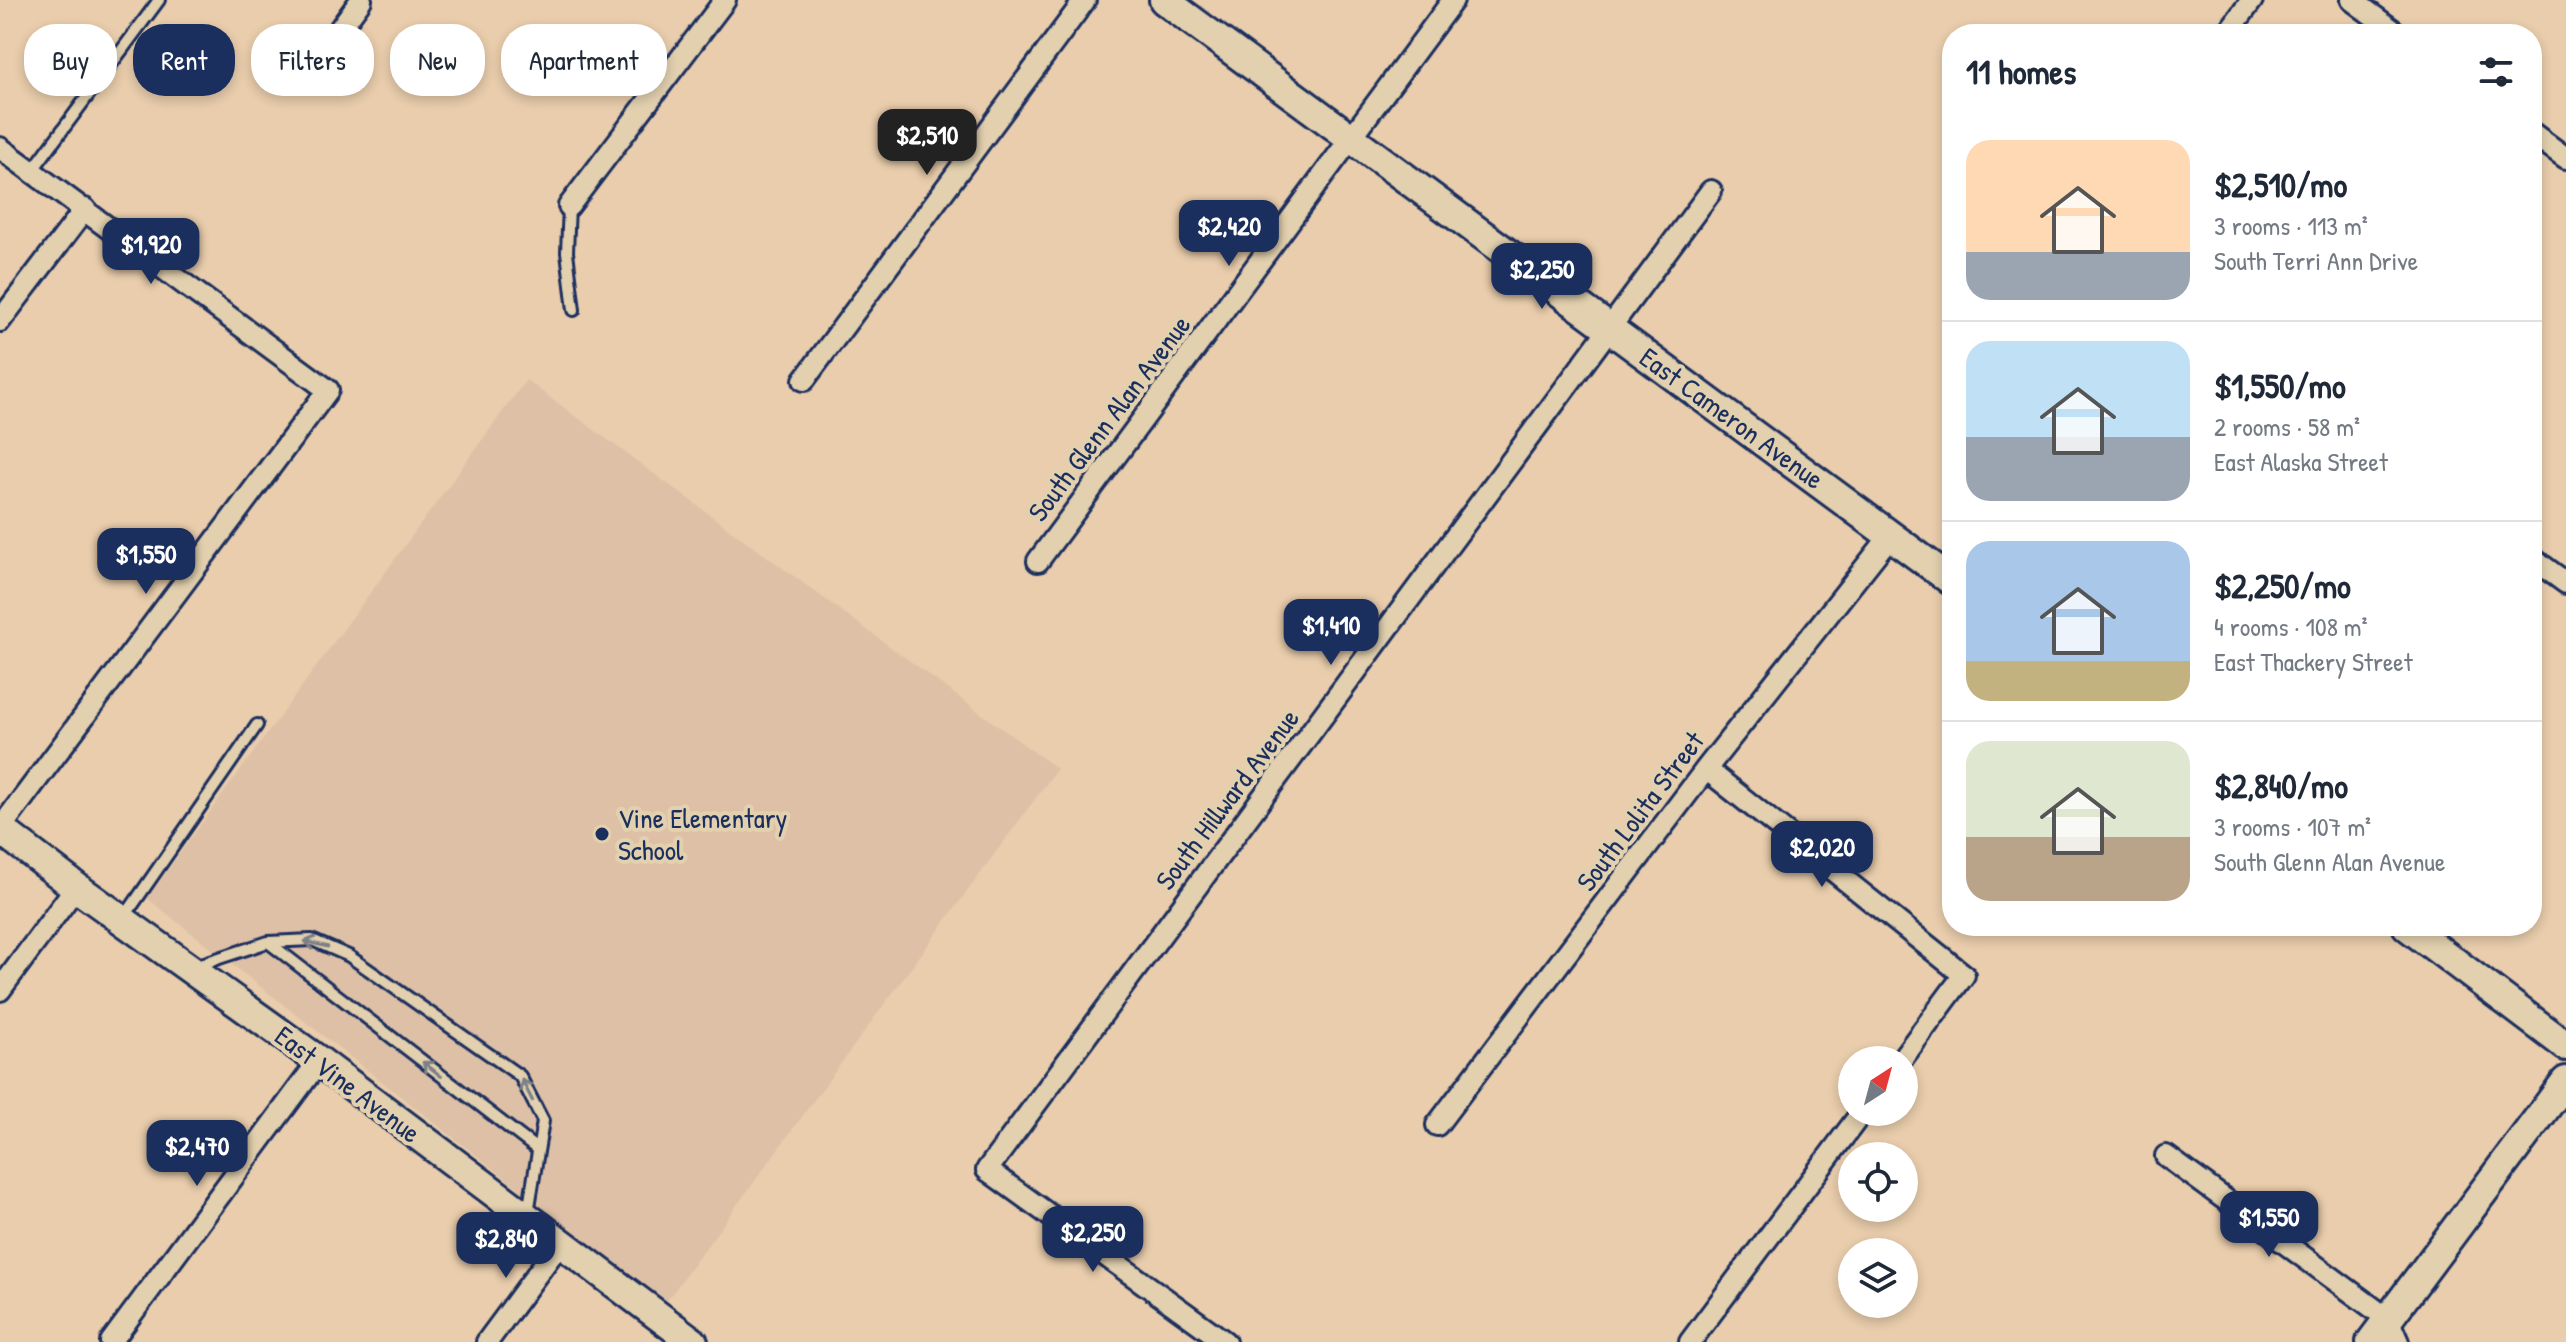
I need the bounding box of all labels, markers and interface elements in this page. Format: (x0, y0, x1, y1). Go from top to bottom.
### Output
chip: Buy (24, 24, 117, 96)
chip: Rent (133, 24, 235, 96)
chip: Filters (251, 24, 374, 96)
chip: New (390, 24, 485, 96)
chip: Apartment (501, 24, 667, 96)
text: 11 homes (1966, 49, 2076, 95)
icon: filters (2474, 50, 2518, 94)
pin: $2,510 (862, 109, 992, 177)
text: $2,510 (896, 117, 958, 152)
text: $2,510/mo (2214, 162, 2347, 208)
icon: home (2030, 172, 2126, 268)
pin: $2,420 (1164, 200, 1294, 268)
text: $2,420 (1197, 208, 1261, 243)
text: 3 rooms · 113 m² (2214, 208, 2368, 243)
pin: $1,920 (86, 218, 216, 286)
text: $1,920 (120, 226, 182, 261)
pin: $2,250 (1477, 243, 1607, 311)
text: South Terri Ann Drive (2214, 243, 2418, 278)
text: $2,250 (1509, 251, 1575, 286)
street label: South Glenn Alan Avenue (1019, 307, 1199, 529)
street label: East Cameron Avenue (1632, 338, 1832, 498)
text: $1,550/mo (2214, 363, 2346, 409)
icon: home (2030, 373, 2126, 469)
text: 2 rooms · 58 m² (2214, 409, 2360, 444)
text: East Alaska Street (2214, 444, 2388, 479)
pin: $1,550 (81, 528, 211, 596)
text: $1,550 (115, 536, 177, 571)
text: $2,250/mo (2214, 563, 2351, 609)
icon: home (2030, 573, 2126, 669)
pin: $1,410 (1266, 599, 1396, 667)
text: $1,410 (1302, 607, 1360, 642)
text: 4 rooms · 108 m² (2214, 609, 2368, 644)
text: East Thackery Street (2214, 644, 2413, 679)
street label: South Hillward Avenue (1146, 701, 1308, 897)
street label: South Lolita Street (1567, 723, 1713, 899)
text: $2,840/mo (2214, 763, 2348, 809)
icon: home (2030, 773, 2126, 869)
place label: Vine Elementary School (618, 799, 787, 869)
text: 3 rooms · 107 m² (2214, 809, 2371, 844)
pin: $2,020 (1757, 821, 1887, 889)
marker: Vine Elementary School (593, 825, 611, 843)
text: $2,020 (1789, 829, 1855, 864)
text: South Glenn Alan Avenue (2214, 844, 2445, 879)
one-way arrow (303, 935, 329, 950)
street label: East Vine Avenue (267, 1017, 429, 1151)
north arrow (1838, 1046, 1918, 1126)
map controls (1838, 1046, 1918, 1318)
one-way arrow (422, 1060, 443, 1077)
one-way arrow (518, 1078, 534, 1102)
pin: $2,470 (132, 1120, 262, 1188)
text: $2,470 (165, 1128, 229, 1163)
button: locate (1838, 1142, 1918, 1222)
pin: $1,550 (2204, 1191, 2334, 1259)
text: $1,550 (2238, 1199, 2300, 1234)
pin: $2,250 (1028, 1206, 1158, 1274)
pin: $2,840 (441, 1212, 571, 1280)
text: $2,250 (1060, 1214, 1126, 1249)
text: $2,840 (474, 1220, 538, 1255)
button: layers (1838, 1238, 1918, 1318)

